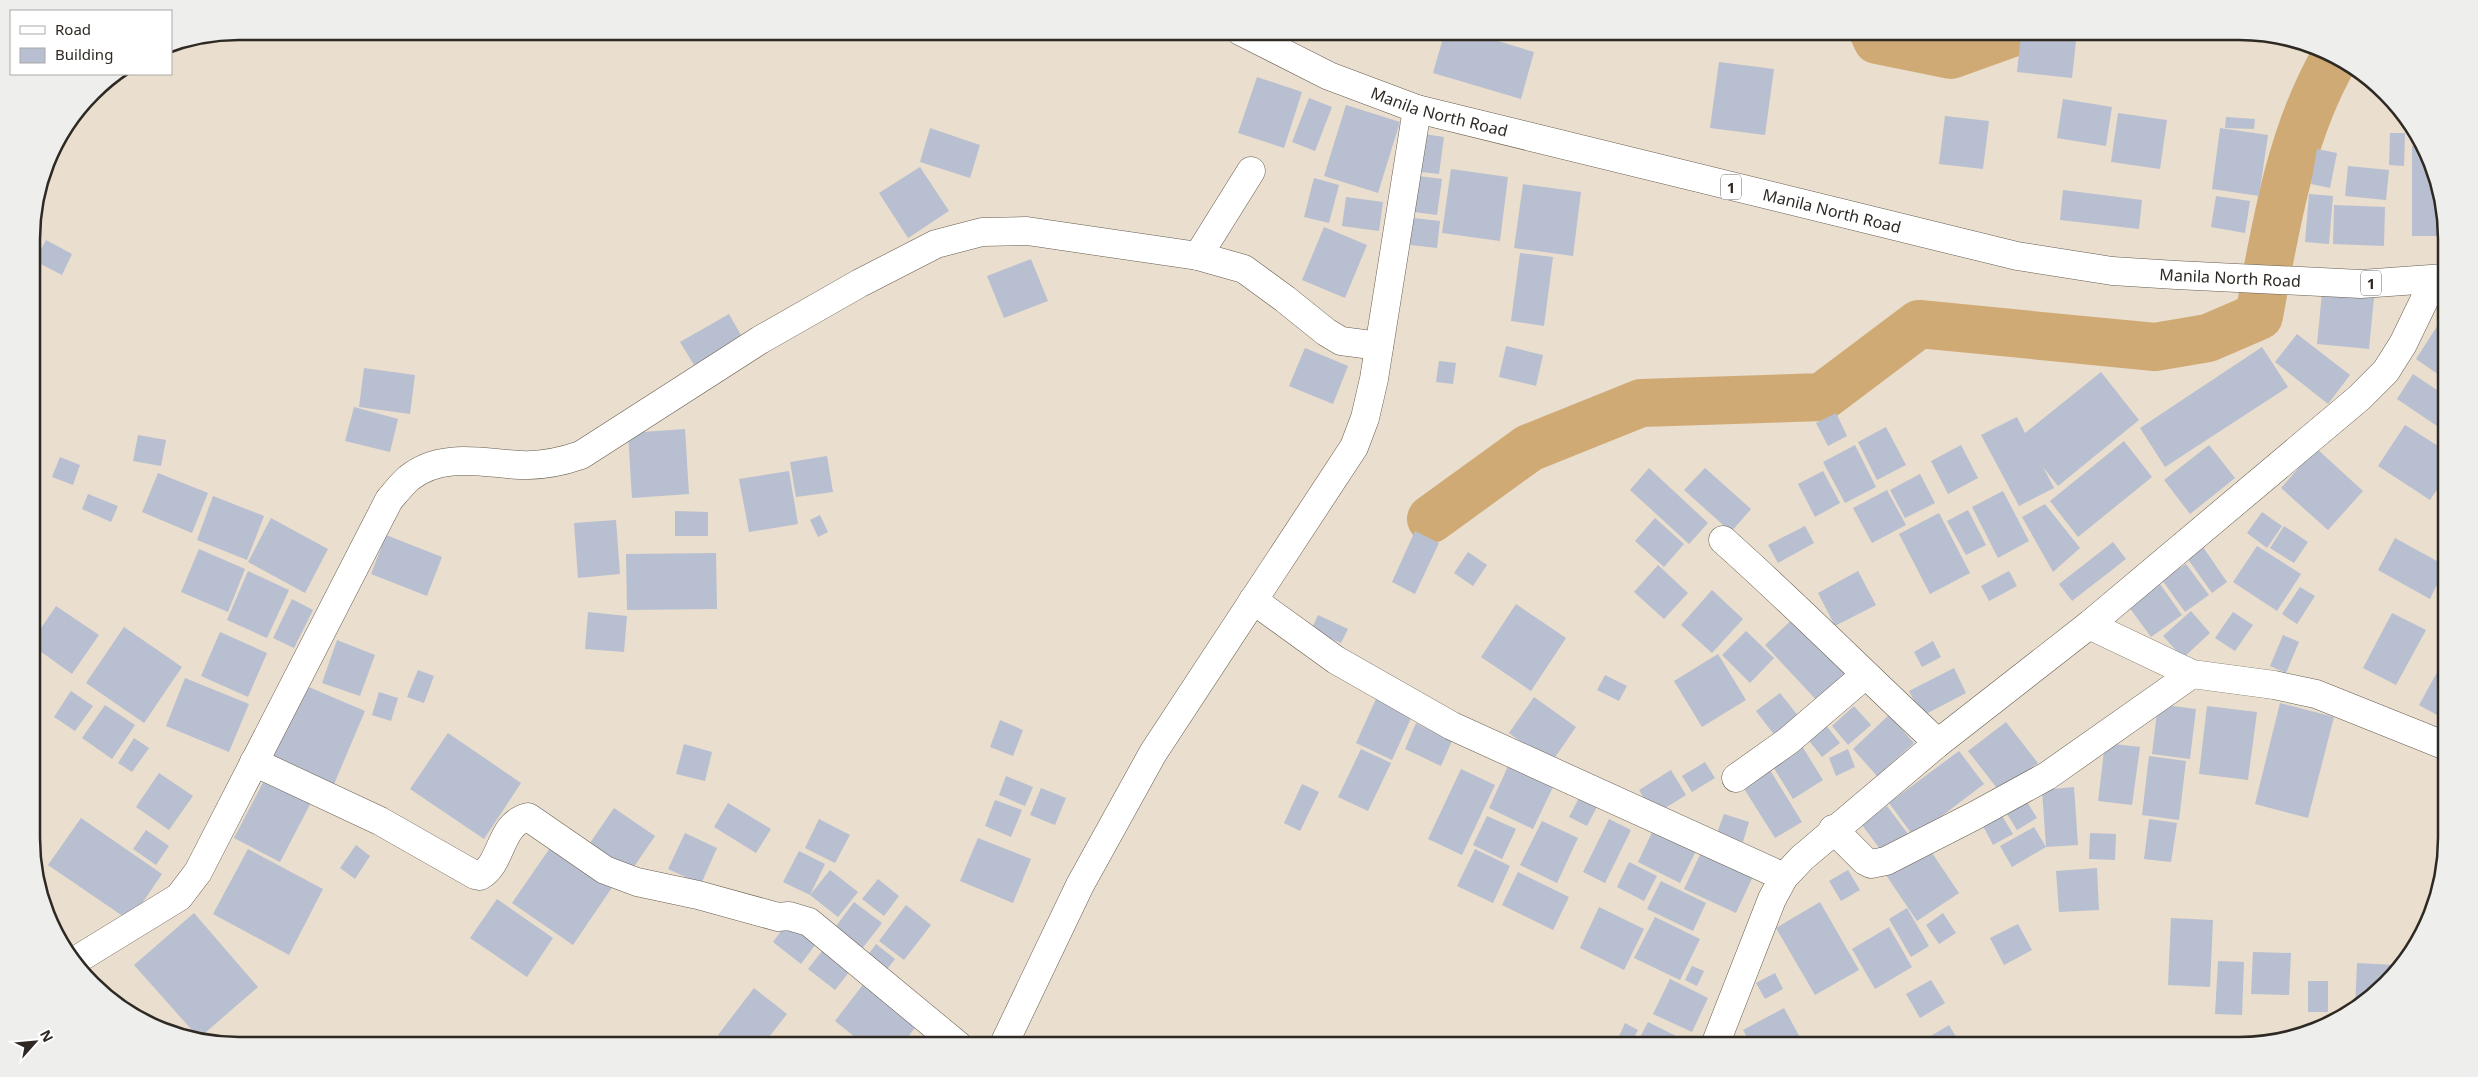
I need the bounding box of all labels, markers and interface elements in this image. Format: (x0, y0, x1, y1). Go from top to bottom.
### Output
legend (10, 10, 172, 75)
text: Road (55, 19, 91, 39)
text: Building (55, 44, 113, 64)
street label: Manila North Road (1368, 82, 1510, 142)
road number: 1 (1721, 174, 1741, 200)
street label: Manila North Road (1761, 183, 1903, 238)
street label: Manila North Road (2159, 263, 2301, 292)
road number: 1 (2361, 270, 2381, 296)
north arrow (10, 1017, 60, 1067)
text: N (36, 1026, 58, 1045)

